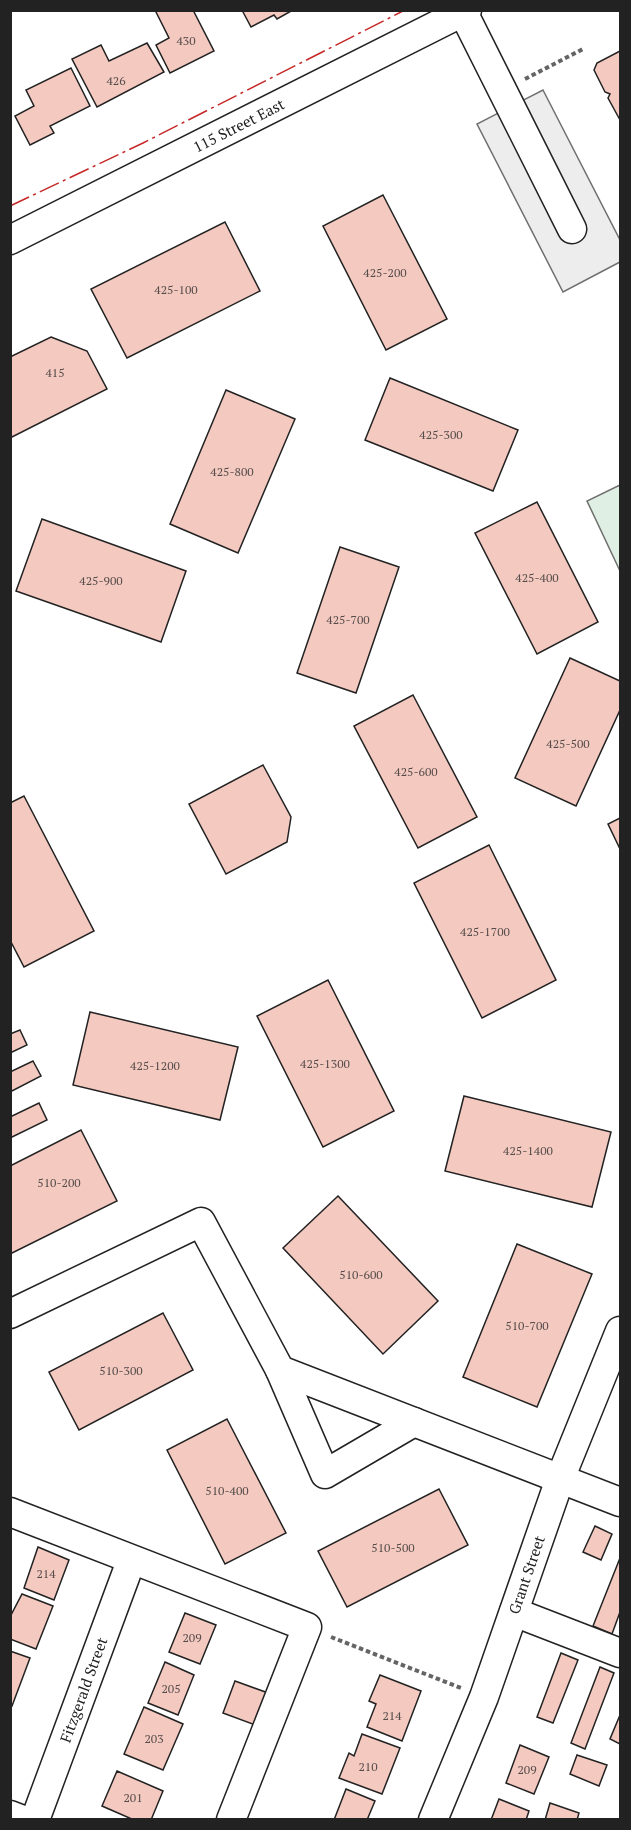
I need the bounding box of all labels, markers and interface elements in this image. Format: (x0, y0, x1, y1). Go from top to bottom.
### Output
house number: 430 (176, 33, 196, 48)
house number: 426 (106, 73, 126, 88)
street label: 115 Street East (190, 93, 288, 157)
house number: 425-200 (363, 265, 407, 280)
house number: 425-100 (154, 282, 198, 297)
house number: 415 (45, 365, 65, 380)
house number: 425-300 (419, 427, 463, 442)
house number: 425-800 (210, 464, 254, 479)
house number: 425-400 (515, 570, 559, 585)
house number: 425-900 (79, 573, 123, 588)
house number: 425-700 (326, 612, 370, 627)
house number: 425-500 (546, 736, 590, 751)
house number: 425-600 (394, 764, 438, 779)
house number: 425-1700 (460, 924, 510, 939)
house number: 425-1300 (300, 1056, 350, 1071)
house number: 425-1200 (130, 1058, 180, 1073)
house number: 425-1400 (503, 1143, 553, 1158)
house number: 510-200 (37, 1175, 81, 1190)
house number: 510-600 (339, 1267, 383, 1282)
house number: 510-700 (505, 1318, 549, 1333)
house number: 510-300 (99, 1363, 143, 1378)
house number: 510-400 (205, 1483, 249, 1498)
street label: Grant Street (503, 1532, 549, 1617)
house number: 510-500 (371, 1540, 415, 1555)
house number: 214 (36, 1566, 56, 1581)
house number: 209 (182, 1630, 202, 1645)
street label: Fitzgerald Street (55, 1634, 112, 1745)
house number: 205 (161, 1681, 181, 1696)
house number: 214 (382, 1708, 402, 1723)
house number: 203 (144, 1731, 164, 1746)
house number: 210 (358, 1759, 378, 1774)
house number: 209 (517, 1762, 537, 1777)
house number: 201 (123, 1790, 143, 1805)

